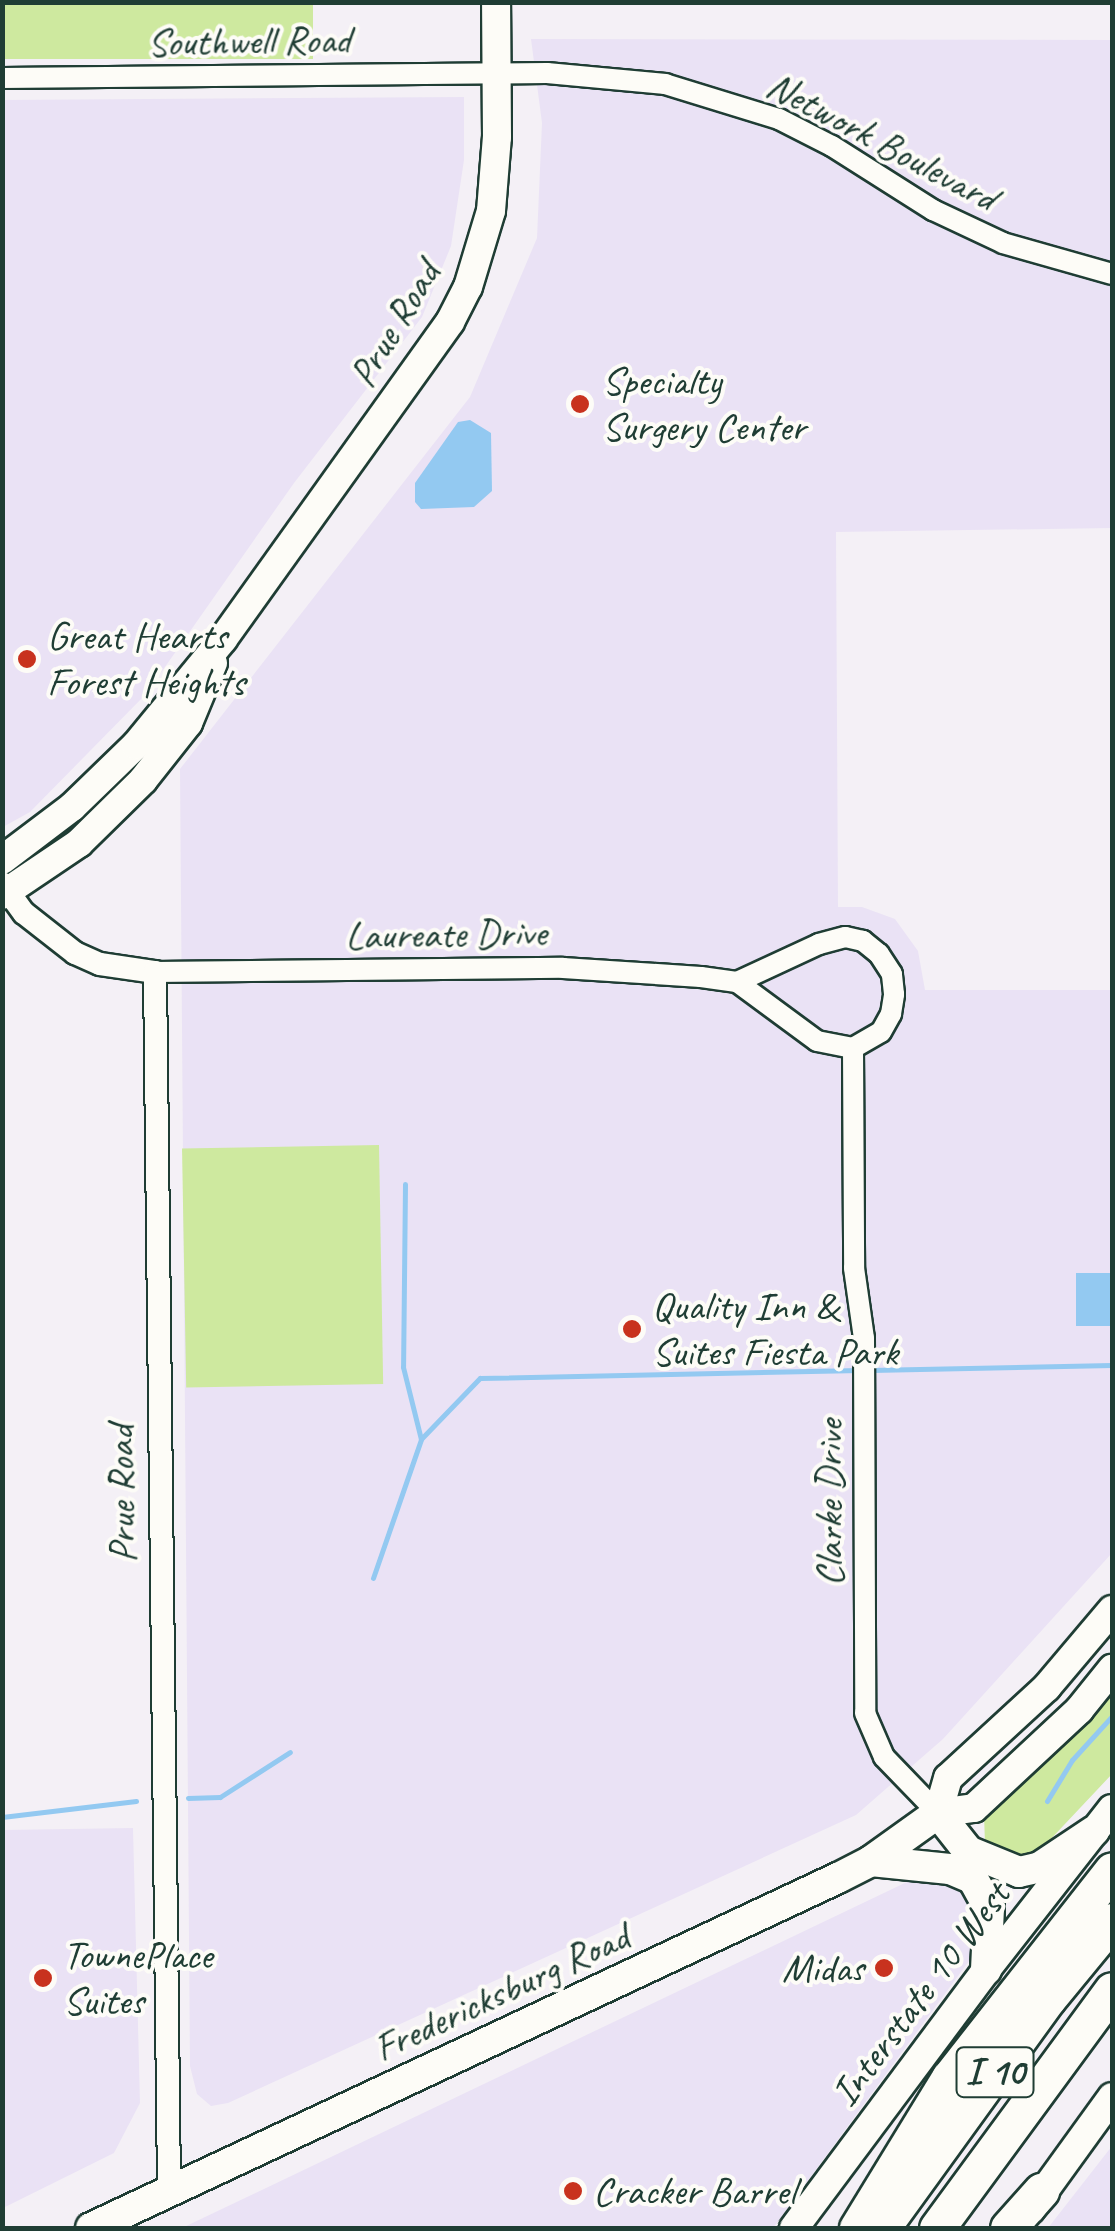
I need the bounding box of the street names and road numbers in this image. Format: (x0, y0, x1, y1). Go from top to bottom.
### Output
street label: Southwell Road (147, 15, 351, 67)
street label: Network Boulevard (758, 60, 1006, 222)
street label: Prue Road (338, 253, 450, 395)
street label: Laureate Drive (345, 908, 547, 960)
street label: Clarke Drive (805, 1420, 853, 1586)
street label: Prue Road (96, 1425, 146, 1563)
street label: Interstate 10 West (820, 1873, 1020, 2115)
street label: Fredericksburg Road (366, 1912, 636, 2072)
road number: I 10 (955, 2039, 1035, 2105)

